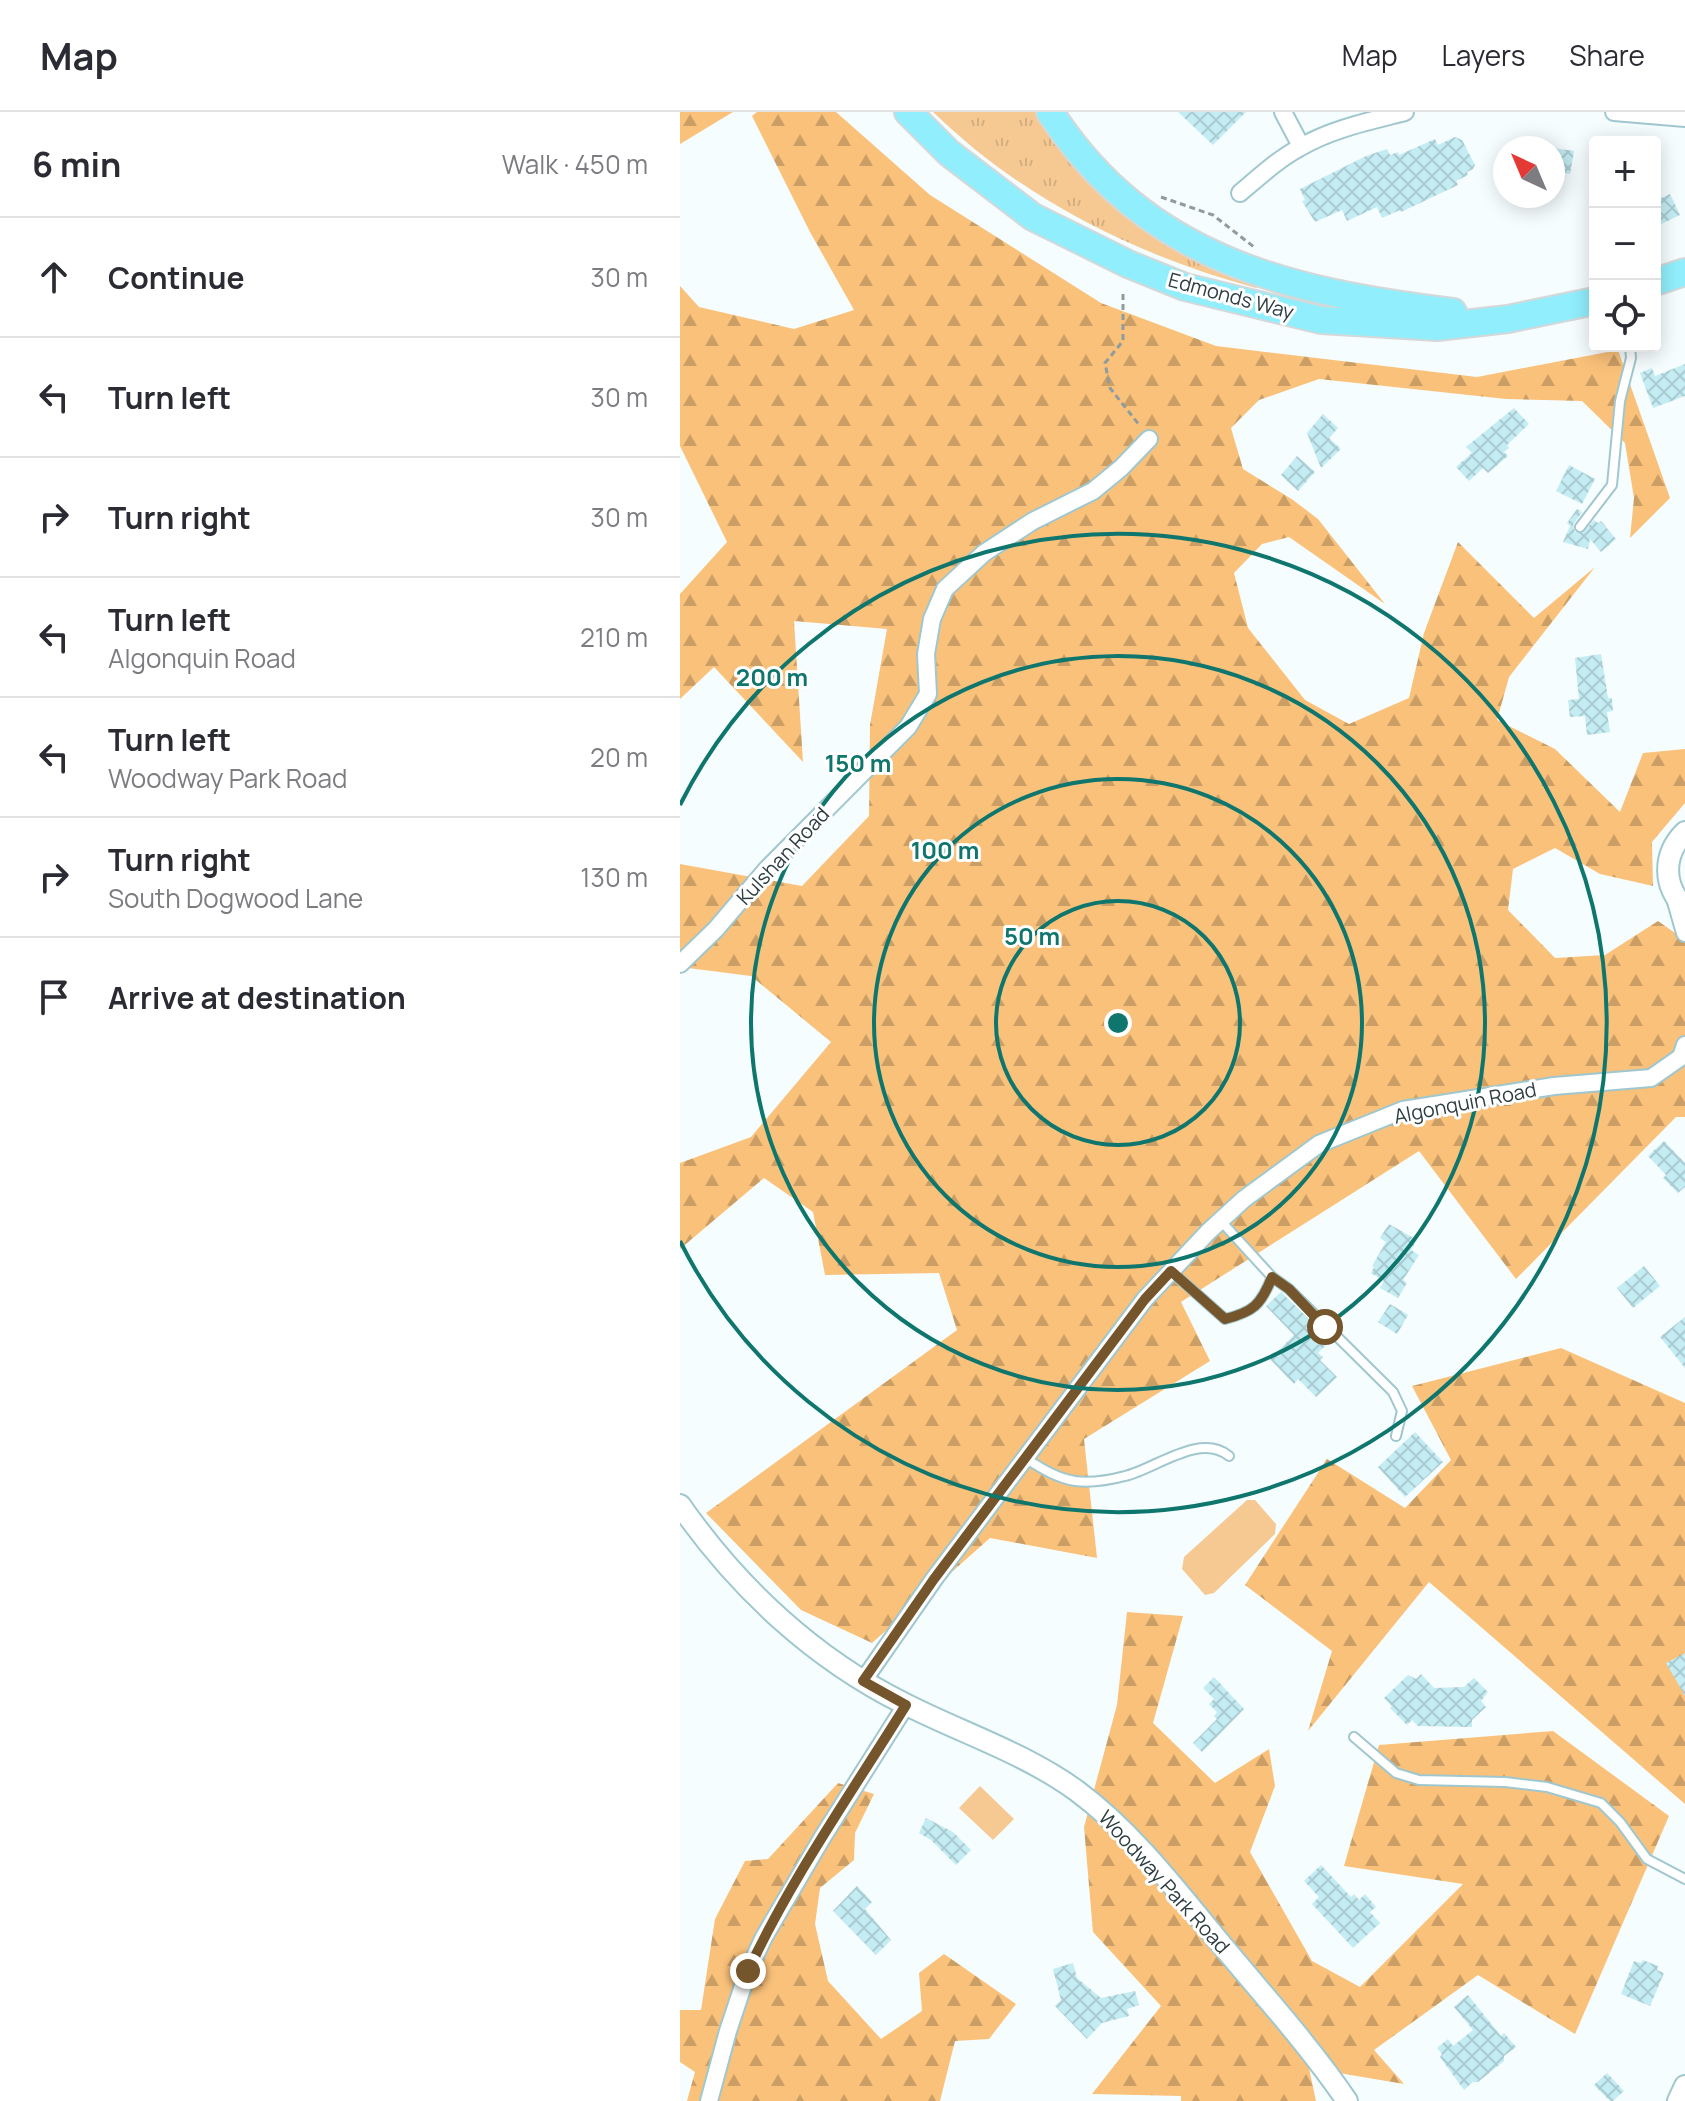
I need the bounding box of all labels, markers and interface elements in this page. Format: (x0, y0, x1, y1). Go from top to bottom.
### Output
text: Map (40, 29, 118, 81)
text: Map (1342, 36, 1398, 74)
text: Layers (1442, 36, 1525, 74)
text: Share (1569, 36, 1645, 74)
north arrow (1493, 136, 1565, 208)
map controls (1589, 136, 1661, 352)
button: + (1589, 136, 1661, 208)
text: 6 min (32, 141, 121, 187)
text: Walk · 450 m (502, 146, 648, 182)
button: − (1589, 208, 1661, 280)
icon: ahead (32, 255, 76, 299)
text: Continue (108, 257, 244, 298)
text: 30 m (591, 259, 648, 295)
street label: Edmonds Way (1165, 266, 1297, 325)
button: locate (1589, 280, 1661, 352)
icon: left (32, 375, 76, 419)
text: Turn left (108, 377, 231, 418)
text: 30 m (591, 379, 648, 415)
icon: right (32, 495, 76, 539)
text: Turn right (108, 497, 251, 538)
text: 30 m (591, 499, 648, 535)
text: Turn left (108, 599, 231, 640)
icon: left (32, 615, 76, 659)
text: 210 m (580, 619, 648, 655)
text: Algonquin Road (108, 640, 296, 676)
text: 200 m (736, 660, 808, 693)
text: Turn left (108, 719, 231, 760)
icon: left (32, 735, 76, 779)
text: 20 m (590, 739, 648, 775)
text: 150 m (825, 746, 891, 779)
text: Woodway Park Road (108, 760, 347, 796)
street label: Kulshan Road (730, 801, 835, 910)
text: 100 m (911, 833, 979, 866)
text: Turn right (108, 839, 251, 880)
icon: right (32, 855, 76, 899)
text: 130 m (580, 859, 648, 895)
text: South Dogwood Lane (108, 880, 363, 916)
text: 50 m (1004, 919, 1060, 952)
icon: arrive (32, 975, 76, 1019)
text: Arrive at destination (108, 977, 406, 1018)
centre of rings (1104, 1009, 1132, 1037)
street label: Algonquin Road (1391, 1075, 1538, 1130)
route start (1307, 1309, 1343, 1345)
street label: Woodway Park Road (1093, 1804, 1236, 1959)
route end (730, 1953, 766, 1989)

